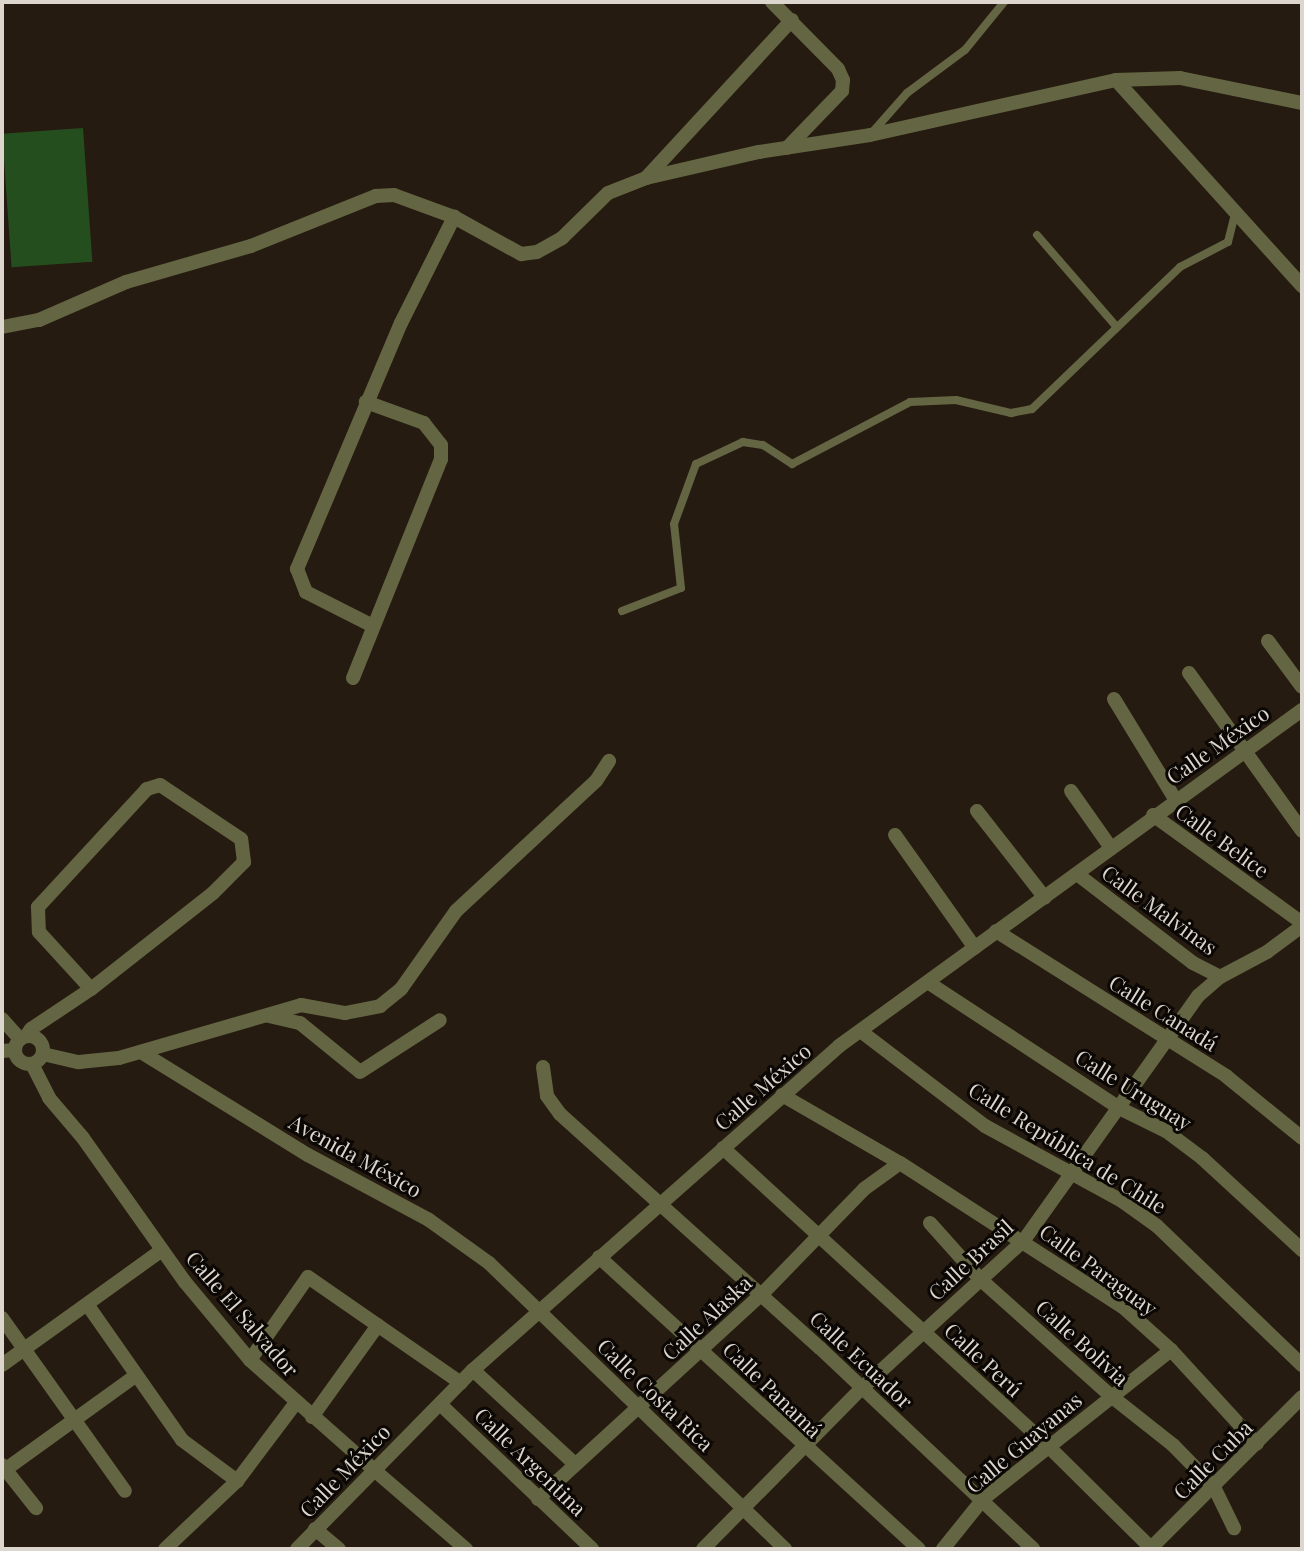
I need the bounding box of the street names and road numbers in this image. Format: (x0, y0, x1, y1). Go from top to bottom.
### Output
street label: Calle México (1161, 699, 1273, 789)
street label: Calle Belice (1171, 798, 1275, 882)
street label: Calle Malvinas (1098, 859, 1222, 959)
street label: Calle Canadá (1105, 969, 1223, 1055)
street label: Calle México (709, 1037, 815, 1135)
street label: Calle Uruguay (1071, 1043, 1197, 1135)
street label: Calle República de Chile (965, 1076, 1171, 1218)
street label: Avenida México (285, 1108, 427, 1202)
street label: Calle Brasil (922, 1213, 1018, 1305)
street label: Calle Paraguay (1035, 1218, 1163, 1320)
street label: Calle El Salvador (182, 1245, 304, 1381)
street label: Calle Alaska (656, 1269, 756, 1365)
street label: Calle Bolivia (1031, 1294, 1135, 1390)
street label: Calle Ecuador (805, 1305, 919, 1413)
street label: Calle Perú (940, 1317, 1028, 1401)
street label: Calle Costa Rica (593, 1332, 719, 1456)
street label: Calle Panamá (718, 1336, 828, 1442)
street label: Calle Guayanas (960, 1386, 1086, 1498)
street label: Calle Argentina (470, 1401, 592, 1521)
street label: Calle Cuba (1167, 1414, 1257, 1504)
street label: Calle México (293, 1418, 395, 1522)

